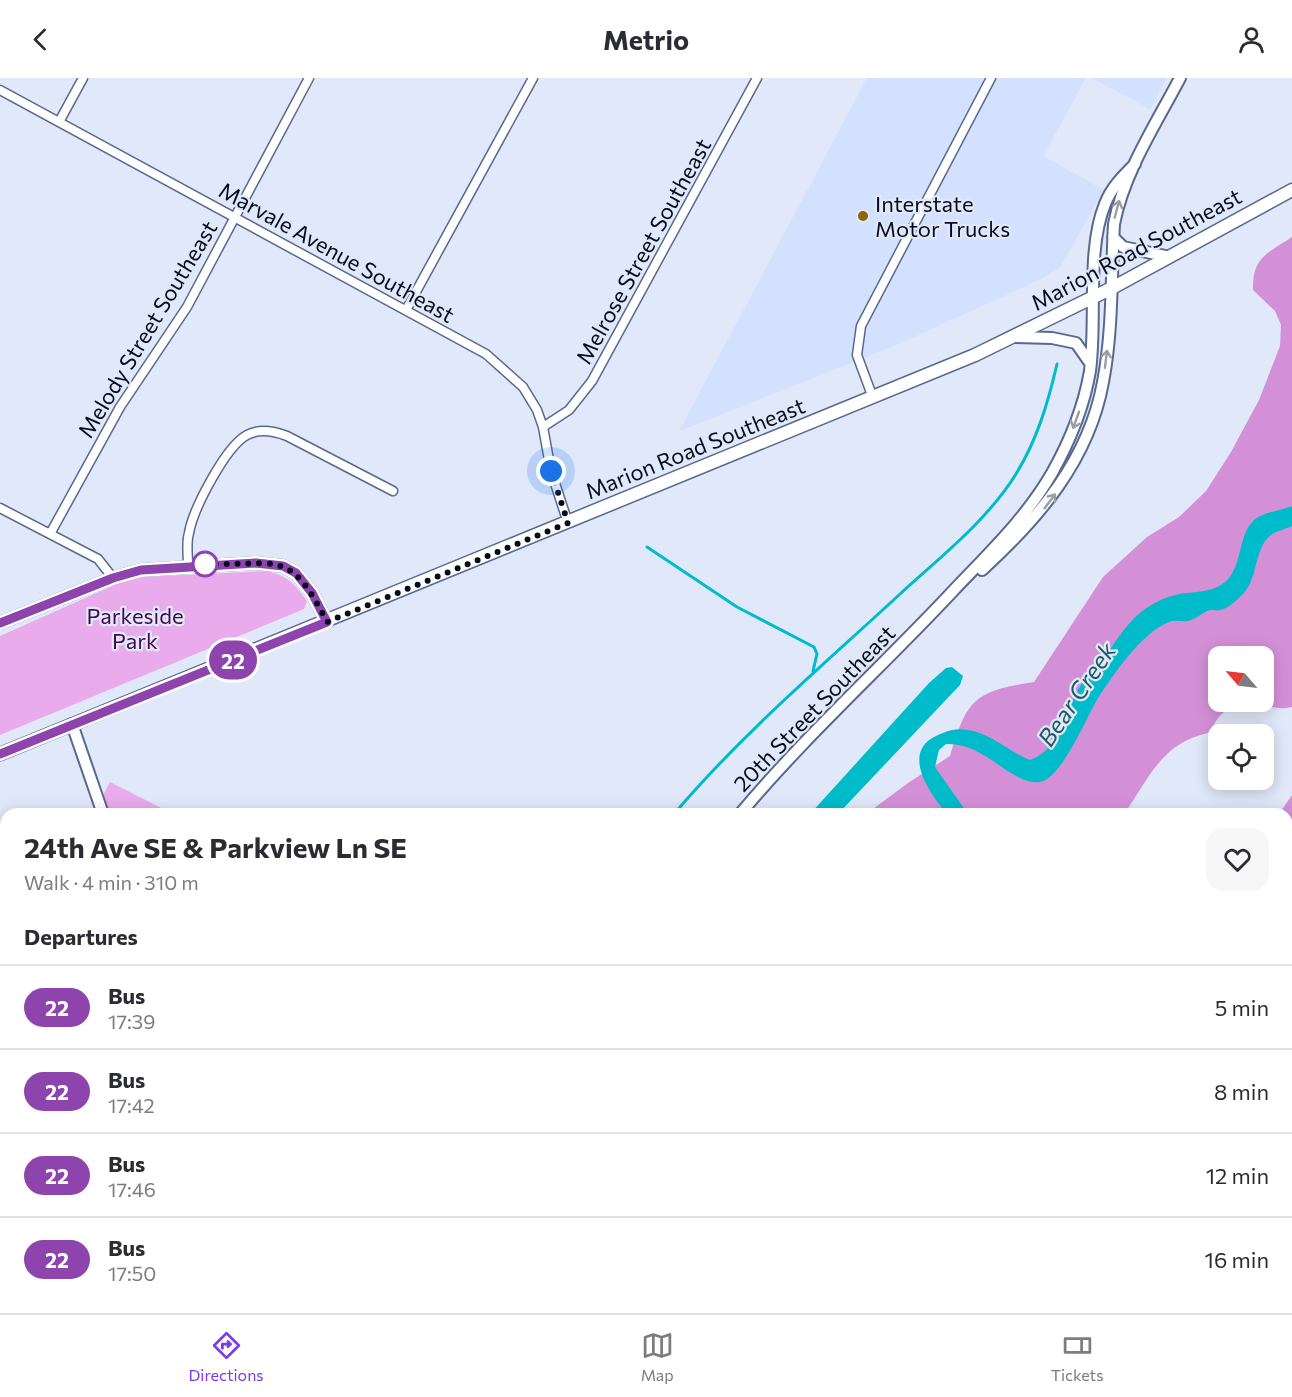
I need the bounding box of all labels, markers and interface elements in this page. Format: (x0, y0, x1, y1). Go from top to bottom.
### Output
icon: back (24, 23, 57, 56)
text: Metrio (603, 23, 689, 56)
icon: person (1235, 23, 1268, 56)
street label: Melrose Street Southeast (570, 133, 716, 369)
street label: Marvale Avenue Southeast (215, 176, 459, 328)
street label: Marion Road Southeast (1026, 182, 1246, 316)
place label: Interstate Motor Trucks (875, 190, 1010, 242)
one-way arrow (1112, 200, 1124, 219)
marker: Interstate Motor Trucks (856, 209, 870, 223)
street label: Melody Street Southeast (72, 216, 222, 442)
one-way arrow (1101, 350, 1112, 370)
street label: Marion Road Southeast (581, 392, 809, 504)
one-way arrow (1070, 410, 1081, 428)
your location (536, 456, 566, 486)
one-way arrow (1043, 493, 1056, 509)
unlabelled marker (192, 551, 218, 577)
park label: Parkeside Park (86, 602, 184, 654)
street label: 20th Street Southeast (728, 619, 900, 797)
water label: Bear Creek (1031, 636, 1122, 751)
line badge: 22 (206, 640, 260, 680)
north arrow (1208, 646, 1274, 712)
map controls (1208, 646, 1274, 790)
text: 22 (221, 648, 245, 673)
button: locate (1208, 724, 1274, 790)
button: heart (1206, 828, 1269, 891)
text: 24th Ave SE & Parkview Ln SE (24, 830, 407, 864)
text: Walk · 4 min · 310 m (24, 870, 199, 894)
text: Departures (24, 923, 138, 950)
text: Bus (108, 982, 145, 1009)
text: 5 min (1215, 994, 1269, 1021)
text: 22 (45, 995, 69, 1020)
text: 17:39 (108, 1009, 155, 1033)
text: Bus (108, 1066, 145, 1093)
text: 8 min (1214, 1078, 1269, 1105)
text: 22 (45, 1079, 69, 1104)
text: 17:42 (108, 1093, 155, 1117)
text: Bus (108, 1150, 145, 1177)
text: 12 min (1206, 1162, 1269, 1189)
text: 22 (45, 1163, 69, 1188)
text: 17:46 (108, 1177, 156, 1201)
text: Bus (108, 1234, 145, 1261)
text: 16 min (1205, 1246, 1269, 1273)
text: 22 (45, 1247, 69, 1272)
text: 17:50 (108, 1261, 156, 1285)
tab: Directions (189, 1329, 264, 1384)
tab: Map (641, 1329, 674, 1384)
tab: Tickets (1051, 1329, 1103, 1384)

